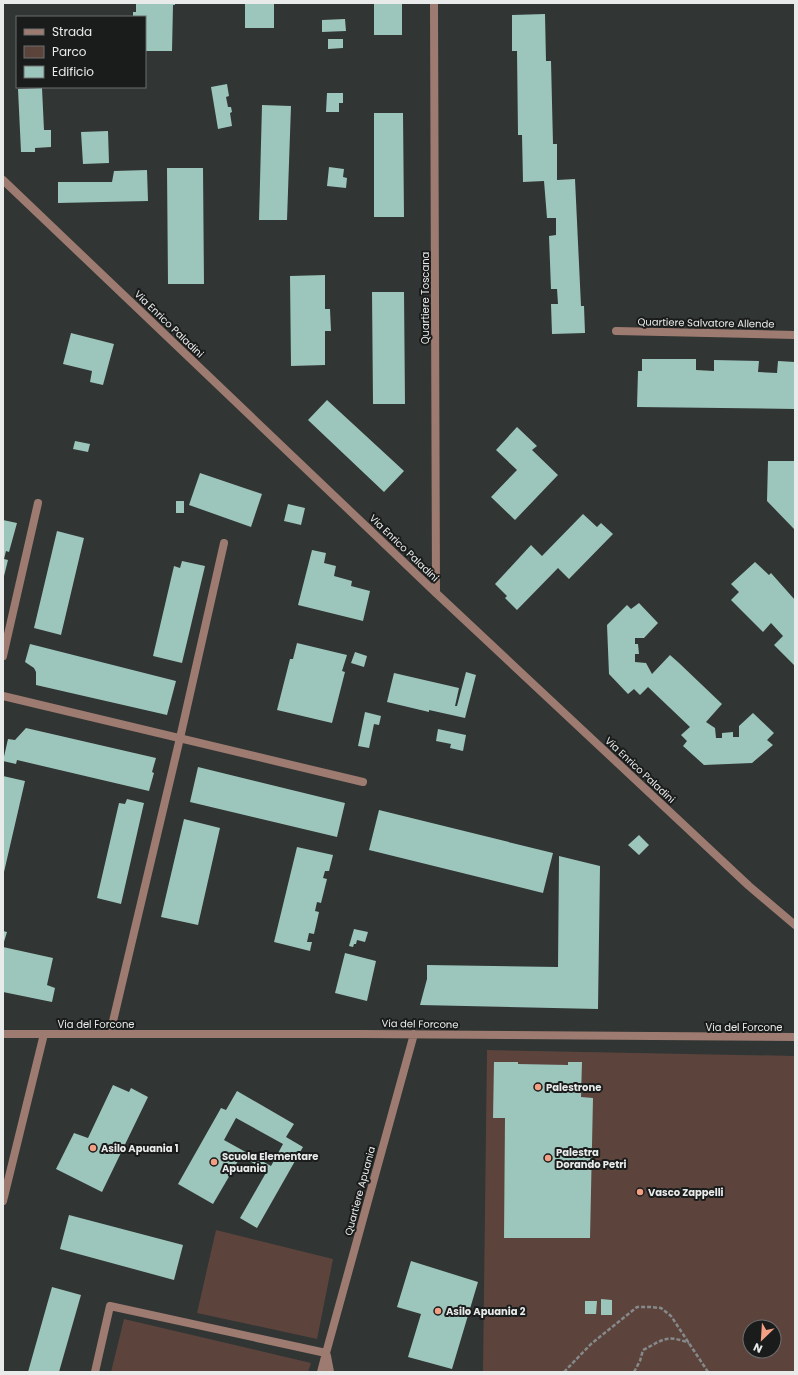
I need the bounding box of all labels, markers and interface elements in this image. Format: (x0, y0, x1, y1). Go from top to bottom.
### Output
legend (16, 16, 146, 88)
text: Strada (52, 23, 92, 40)
text: Parco (52, 43, 87, 60)
text: Edificio (52, 63, 94, 80)
street label: Quartiere Toscana (418, 252, 433, 344)
street label: Via Enrico Paladini (131, 287, 207, 361)
street label: Quartiere Salvatore Allende (637, 314, 775, 332)
street label: Via Enrico Paladini (366, 511, 442, 585)
street label: Via Enrico Paladini (601, 733, 679, 807)
street label: Via del Forcone (381, 1016, 459, 1032)
street label: Via del Forcone (58, 1017, 134, 1032)
street label: Via del Forcone (706, 1020, 782, 1035)
place label: Palestrone (546, 1080, 601, 1095)
marker: Palestrone (533, 1082, 543, 1092)
place label: Asilo Apuania 1 (101, 1141, 179, 1156)
marker: Asilo Apuania 1 (88, 1143, 98, 1153)
street label: Quartiere Apuania (341, 1145, 379, 1237)
place label: Palestra Dorando Petri (556, 1145, 626, 1172)
place label: Scuola Elementare Apuania (222, 1149, 318, 1176)
marker: Palestra Dorando Petri (543, 1153, 553, 1163)
marker: Scuola Elementare Apuania (209, 1157, 219, 1167)
place label: Vasco Zappelli (648, 1185, 724, 1200)
marker: Vasco Zappelli (635, 1187, 645, 1197)
place label: Asilo Apuania 2 (446, 1304, 526, 1319)
marker: Asilo Apuania 2 (433, 1306, 443, 1316)
north arrow (742, 1319, 782, 1359)
text: N (751, 1339, 765, 1357)

